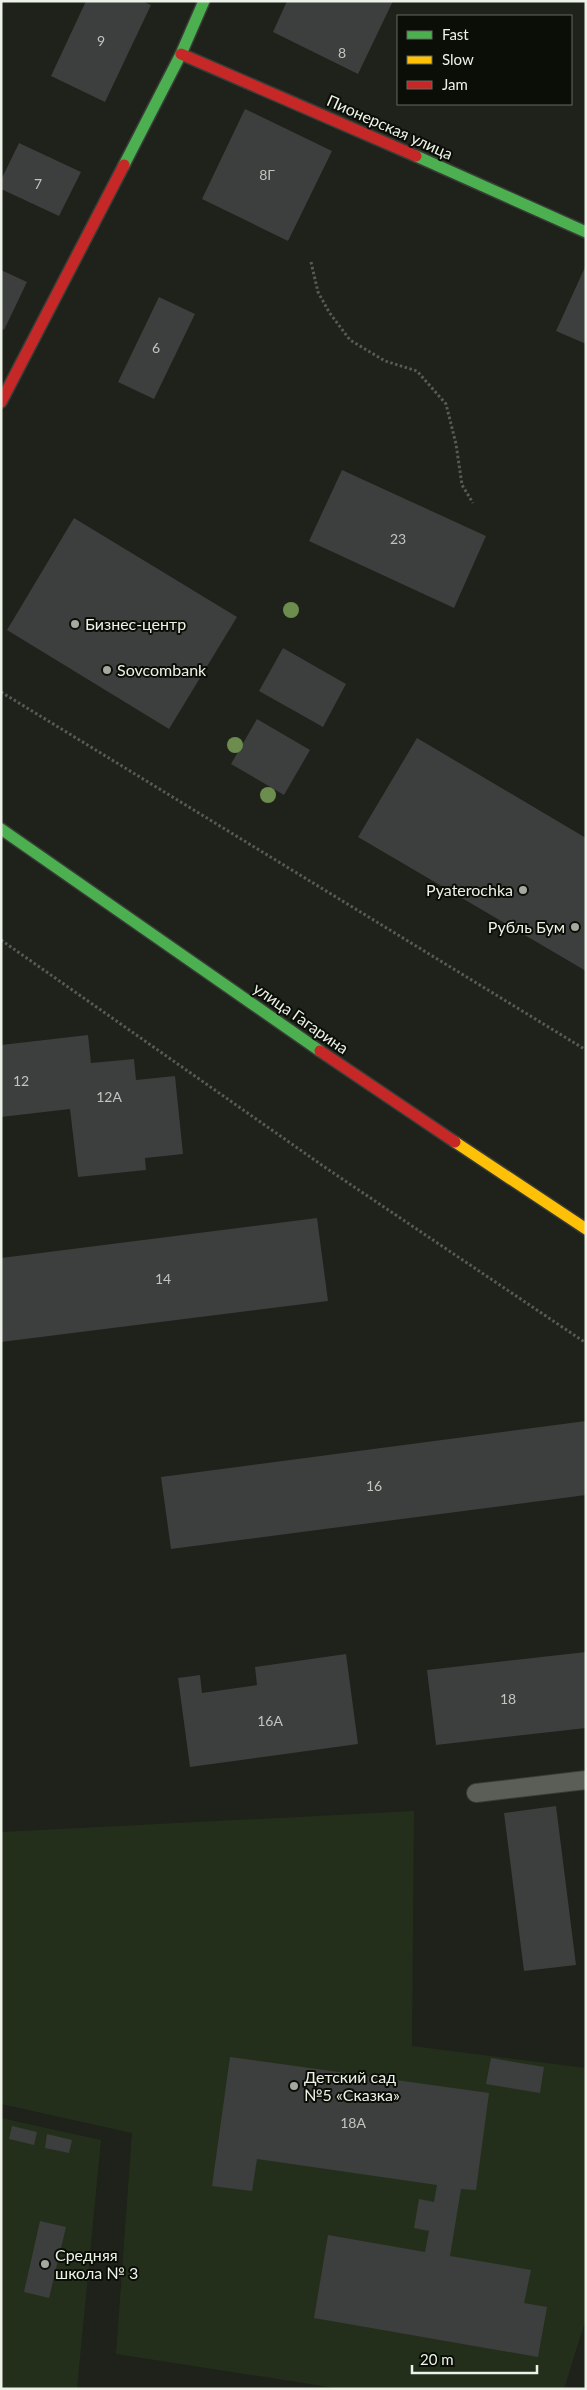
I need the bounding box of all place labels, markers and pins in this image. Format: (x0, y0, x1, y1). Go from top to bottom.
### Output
place label: Бизнес-центр (85, 614, 186, 633)
marker: Бизнес-центр (69, 618, 81, 630)
place label: Sovcombank (117, 660, 207, 679)
marker: Sovcombank (101, 664, 113, 676)
place label: Pyaterochka (426, 880, 513, 899)
marker: Pyaterochka (517, 884, 529, 896)
place label: Рубль Бум (488, 917, 565, 936)
marker: Рубль Бум (569, 921, 581, 933)
place label: Детский сад №5 «Сказка» (304, 2067, 400, 2104)
marker: Детский сад №5 «Сказка» (288, 2080, 300, 2092)
place label: Средняя школа № 3 (55, 2245, 138, 2282)
marker: Средняя школа № 3 (39, 2258, 51, 2270)

